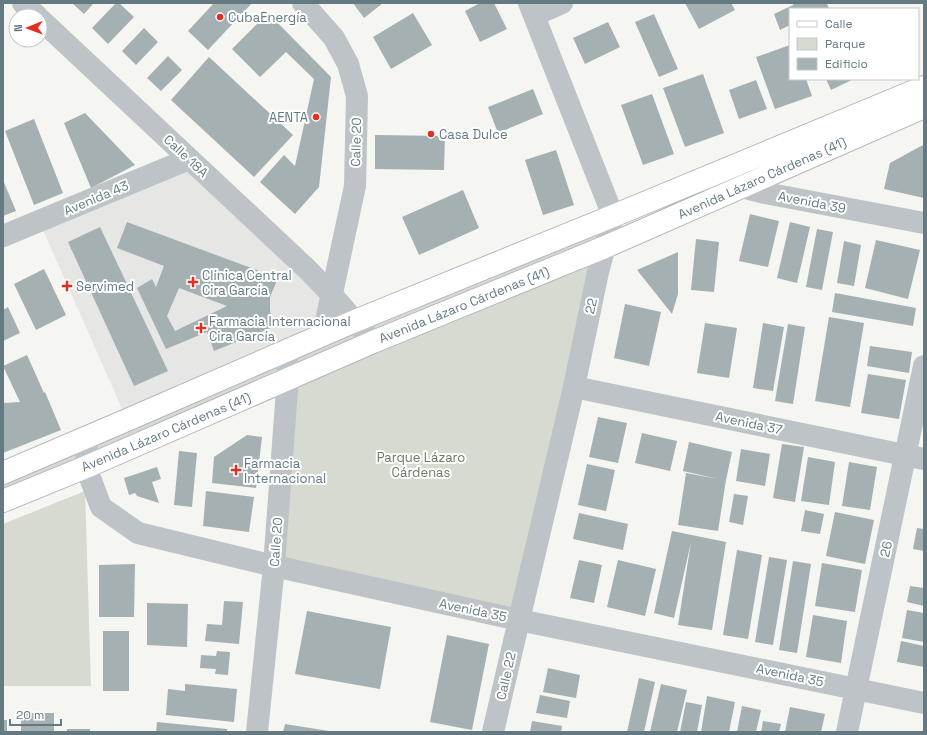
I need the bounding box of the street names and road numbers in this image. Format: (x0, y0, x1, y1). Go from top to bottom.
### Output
street label: Calle 20 (347, 117, 365, 167)
street label: Calle 18A (160, 131, 212, 181)
street label: Avenida Lázaro Cárdenas (41) (675, 133, 849, 223)
street label: Avenida 43 (61, 177, 131, 219)
street label: Avenida 39 (777, 187, 847, 217)
street label: Avenida Lázaro Cárdenas (41) (376, 263, 552, 347)
street label: 22 (581, 296, 601, 315)
street label: Avenida Lázaro Cárdenas (41) (79, 389, 253, 475)
street label: Avenida 37 (714, 408, 784, 438)
street label: Calle 20 (266, 517, 286, 567)
street label: 26 (876, 539, 896, 558)
street label: Avenida 35 (438, 595, 508, 625)
street label: Calle 22 (492, 650, 520, 702)
street label: Avenida 35 (755, 660, 825, 690)

